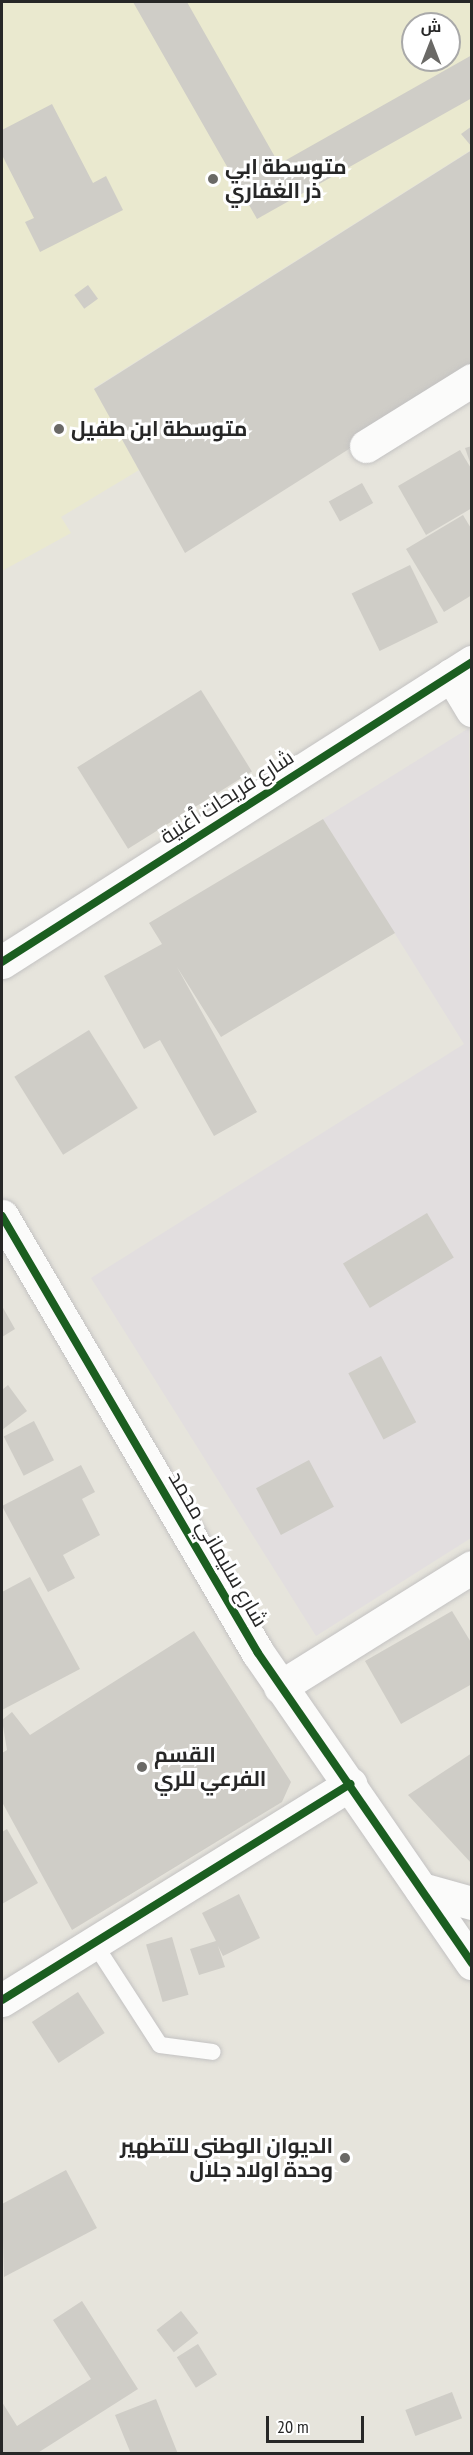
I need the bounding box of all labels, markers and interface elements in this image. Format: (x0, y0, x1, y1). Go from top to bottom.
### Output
north arrow (401, 12, 461, 72)
text: ش (421, 16, 441, 36)
place label: متوسطة ابي ذر الغفاري (225, 154, 347, 204)
marker: متوسطة ابي ذر الغفاري (206, 172, 220, 186)
place label: متوسطة ابن طفيل (71, 416, 247, 442)
marker: متوسطة ابن طفيل (52, 422, 66, 436)
street label: شارع فريحات ٱغنية (156, 745, 298, 849)
street label: شارع سليماني محمد (163, 1467, 273, 1631)
place label: القسم الفرعي للري (154, 1742, 266, 1792)
marker: القسم الفرعي للري (135, 1760, 149, 1774)
place label: الديوان الوطني للتطهير وحدة اولاد جلال (120, 2133, 333, 2183)
marker: الديوان الوطني للتطهير وحدة اولاد جلال (338, 2151, 352, 2165)
scale bar (269, 2404, 366, 2442)
text: 20 m (277, 2415, 309, 2438)

